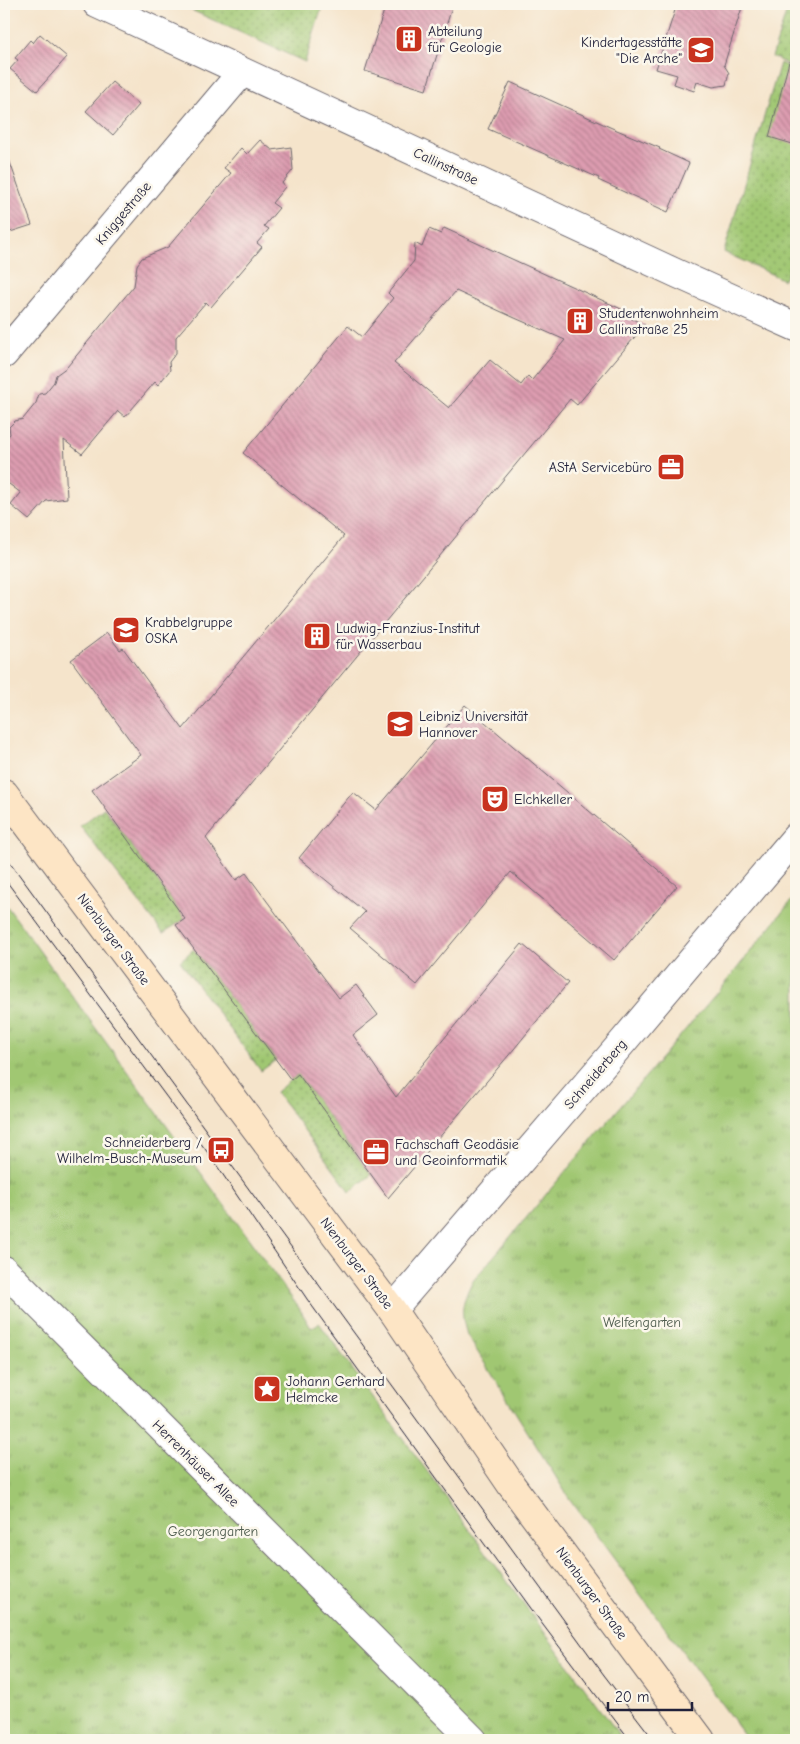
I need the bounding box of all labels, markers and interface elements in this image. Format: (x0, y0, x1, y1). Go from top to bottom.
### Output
place label: Abteilung für Geologie (427, 23, 502, 56)
building icon: Abteilung für Geologie (394, 24, 424, 54)
place label: Kindertagesstätte "Die Arche" (581, 34, 682, 67)
school or university icon: Kindertagesstätte "Die Arche" (686, 35, 716, 65)
street label: Callinstraße (411, 144, 481, 189)
street label: Kniggestraße (92, 178, 155, 248)
place label: Studentenwohnheim Callinstraße 25 (599, 305, 718, 338)
building icon: Studentenwohnheim Callinstraße 25 (565, 306, 595, 336)
office icon: AStA Servicebüro (656, 452, 686, 482)
place label: AStA Servicebüro (549, 459, 652, 476)
place label: Krabbelgruppe OSKA (145, 614, 232, 647)
school or university icon: Krabbelgruppe OSKA (111, 615, 141, 645)
place label: Ludwig-Franzius-Institut für Wasserbau (335, 620, 481, 653)
building icon: Ludwig-Franzius-Institut für Wasserbau (302, 621, 332, 651)
place label: Leibniz Universität Hannover (419, 708, 529, 741)
school or university icon: Leibniz Universität Hannover (385, 709, 415, 739)
theatre icon: Elchkeller (480, 784, 510, 814)
place label: Elchkeller (514, 791, 572, 808)
street label: Nienburger Straße (74, 890, 154, 988)
street label: Schneiderberg (560, 1036, 630, 1113)
place label: Schneiderberg / Wilhelm-Busch-Museum (57, 1134, 202, 1167)
bus stop icon: Schneiderberg / Wilhelm-Busch-Museum (206, 1135, 236, 1165)
place label: Fachschaft Geodäsie und Geoinformatik (395, 1136, 519, 1169)
office icon: Fachschaft Geodäsie und Geoinformatik (361, 1137, 391, 1167)
street label: Nienburger Straße (317, 1214, 397, 1312)
park label: Welfengarten (603, 1314, 681, 1331)
place label: Johann Gerhard Helmcke (286, 1373, 385, 1406)
place icon: Johann Gerhard Helmcke (252, 1374, 282, 1404)
street label: Herrenhäuser Allee (149, 1416, 243, 1510)
park label: Georgengarten (168, 1523, 258, 1540)
street label: Nienburger Straße (552, 1544, 631, 1643)
scale bar (608, 1679, 691, 1711)
text: 20 m (615, 1688, 649, 1706)

